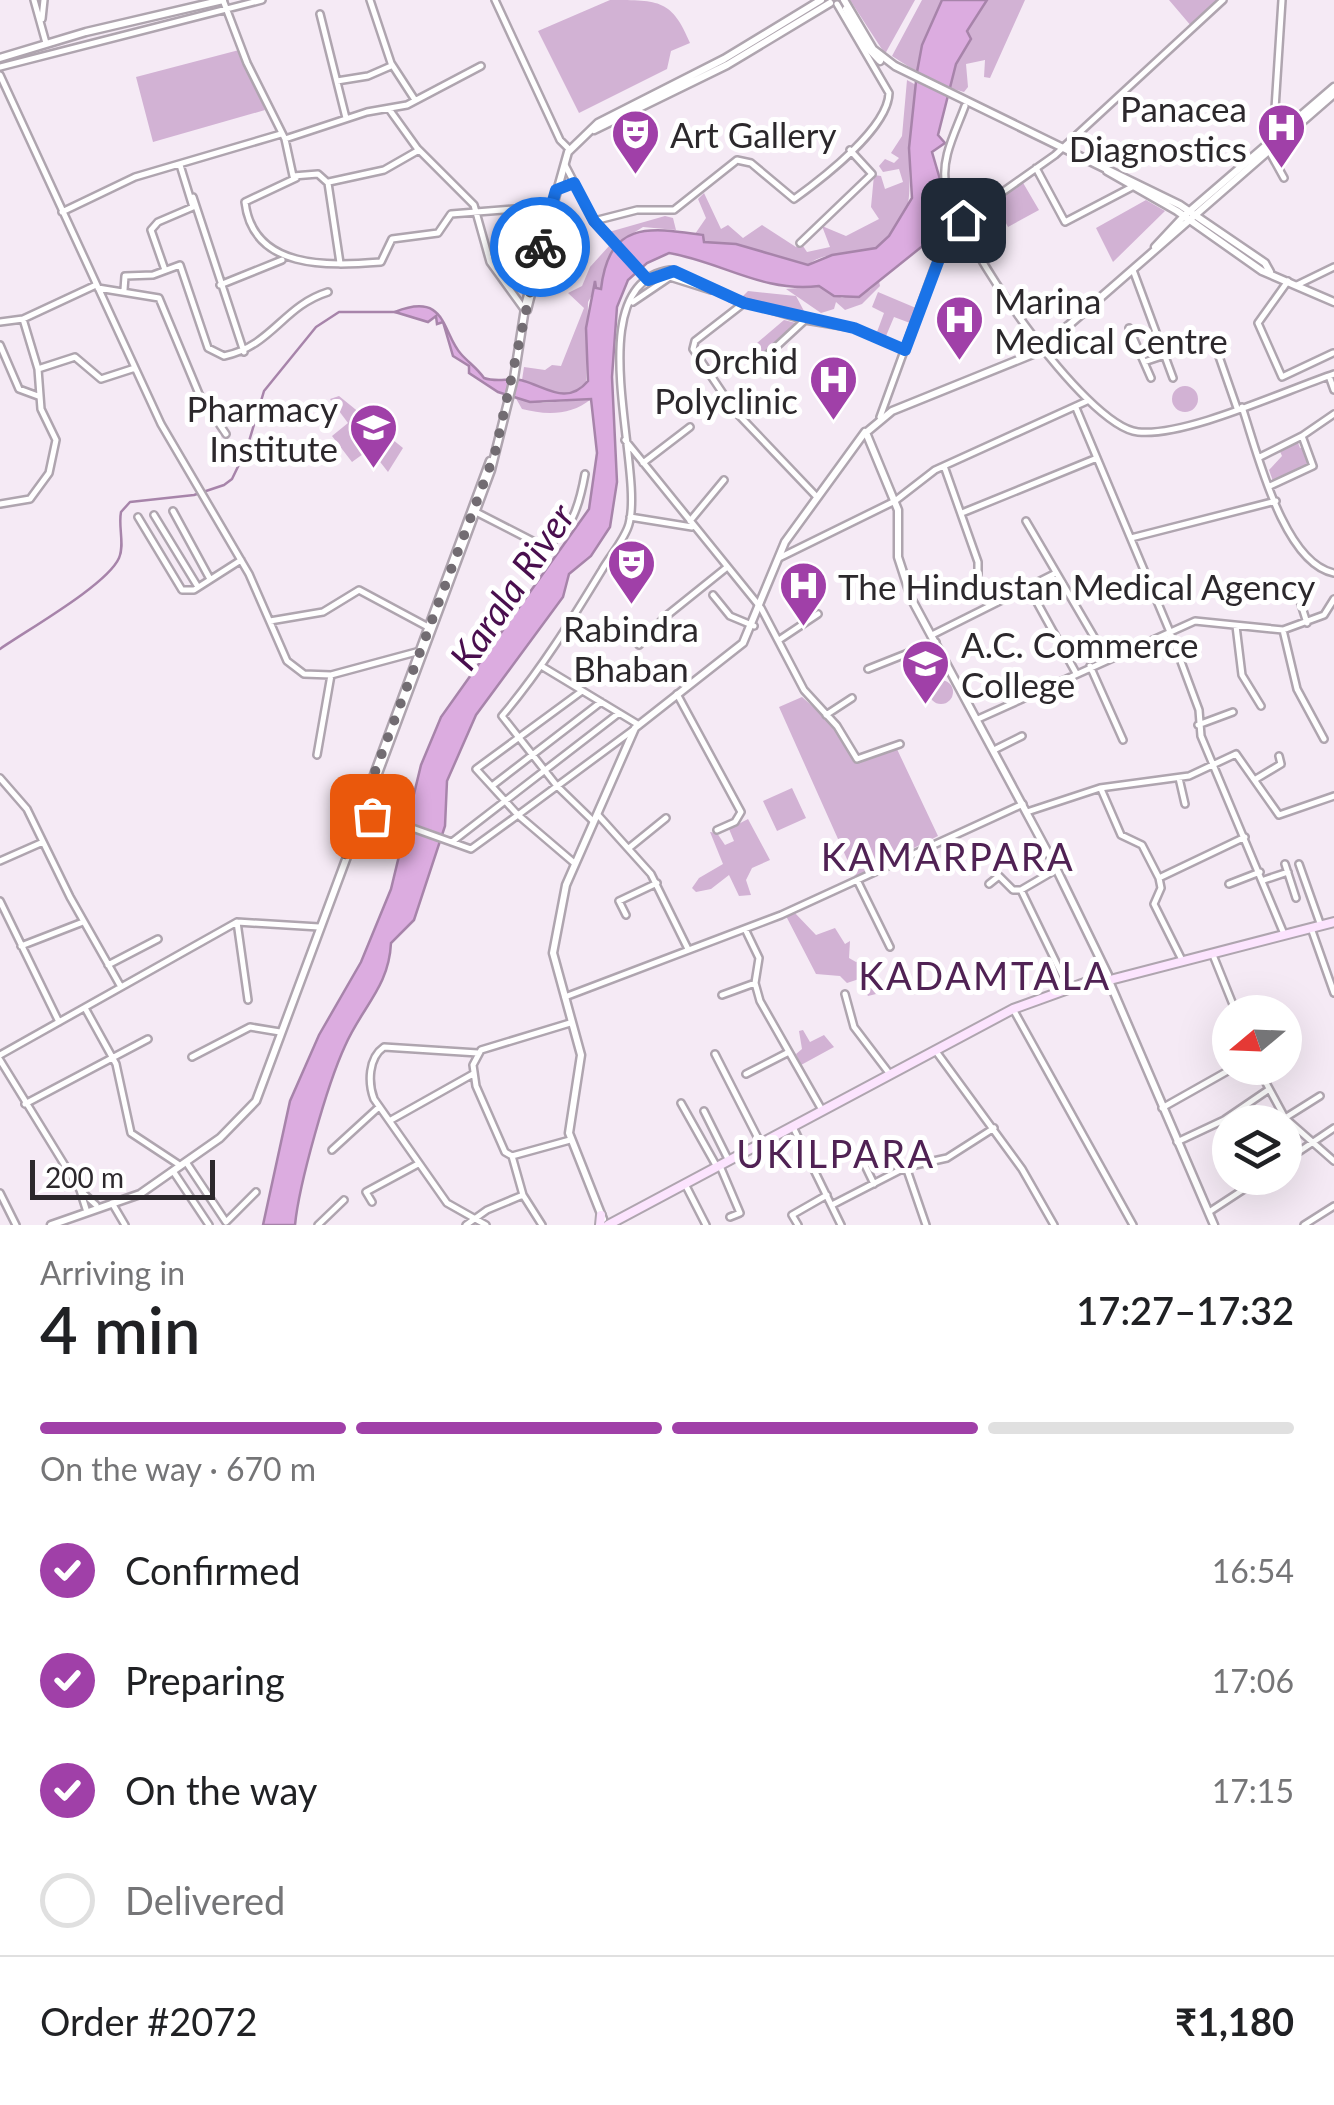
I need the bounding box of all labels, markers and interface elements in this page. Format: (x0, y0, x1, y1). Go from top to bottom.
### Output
place label: Panacea Diagnostics (1069, 87, 1247, 169)
hospital icon: Panacea Diagnostics (1256, 102, 1308, 170)
theatre icon: Art Gallery (609, 108, 661, 176)
place label: Art Gallery (670, 113, 837, 155)
pin (921, 178, 1006, 263)
icon: home (936, 193, 991, 248)
courier (490, 197, 590, 297)
icon: bike (513, 220, 568, 275)
place label: Marina Medical Centre (994, 279, 1228, 361)
hospital icon: Marina Medical Centre (933, 294, 985, 362)
place label: Orchid Polyclinic (654, 339, 798, 421)
hospital icon: Orchid Polyclinic (807, 354, 859, 422)
place label: Pharmacy Institute (186, 387, 338, 469)
school or university icon: Pharmacy Institute (347, 402, 399, 470)
water label: Karala River (439, 494, 584, 678)
theatre icon: Rabindra Bhaban (605, 538, 657, 606)
hospital icon: The Hindustan Medical Agency (777, 560, 829, 628)
place label: The Hindustan Medical Agency (838, 565, 1315, 607)
place label: Rabindra Bhaban (563, 607, 699, 689)
place label: A.C. Commerce College (961, 623, 1199, 705)
school or university icon: A.C. Commerce College (900, 638, 952, 706)
pin (330, 774, 415, 859)
icon: bag (345, 789, 400, 844)
district label: KAMARPARA (821, 833, 1075, 879)
district label: KADAMTALA (858, 952, 1112, 998)
north arrow (1212, 995, 1302, 1085)
map controls (1212, 995, 1302, 1195)
button: layers (1212, 1105, 1302, 1195)
district label: UKILPARA (736, 1130, 936, 1176)
scale bar (30, 1155, 215, 1200)
text: 200 m (45, 1160, 124, 1194)
text: Arriving in (40, 1253, 185, 1292)
text: 17:27–17:32 (1076, 1287, 1294, 1333)
text: 4 min (40, 1290, 200, 1368)
text: On the way · 670 m (40, 1449, 316, 1488)
icon: check (40, 1543, 95, 1598)
text: Confirmed (125, 1547, 301, 1593)
text: 16:54 (1212, 1551, 1294, 1590)
icon: check (40, 1653, 95, 1708)
text: Preparing (125, 1657, 285, 1703)
text: 17:06 (1212, 1661, 1294, 1700)
icon: check (40, 1763, 95, 1818)
text: On the way (125, 1767, 317, 1813)
text: 17:15 (1212, 1771, 1294, 1810)
text: Delivered (125, 1877, 285, 1923)
text: Order #2072 (40, 1998, 257, 2044)
text: ₹1,180 (1175, 1998, 1294, 2044)

